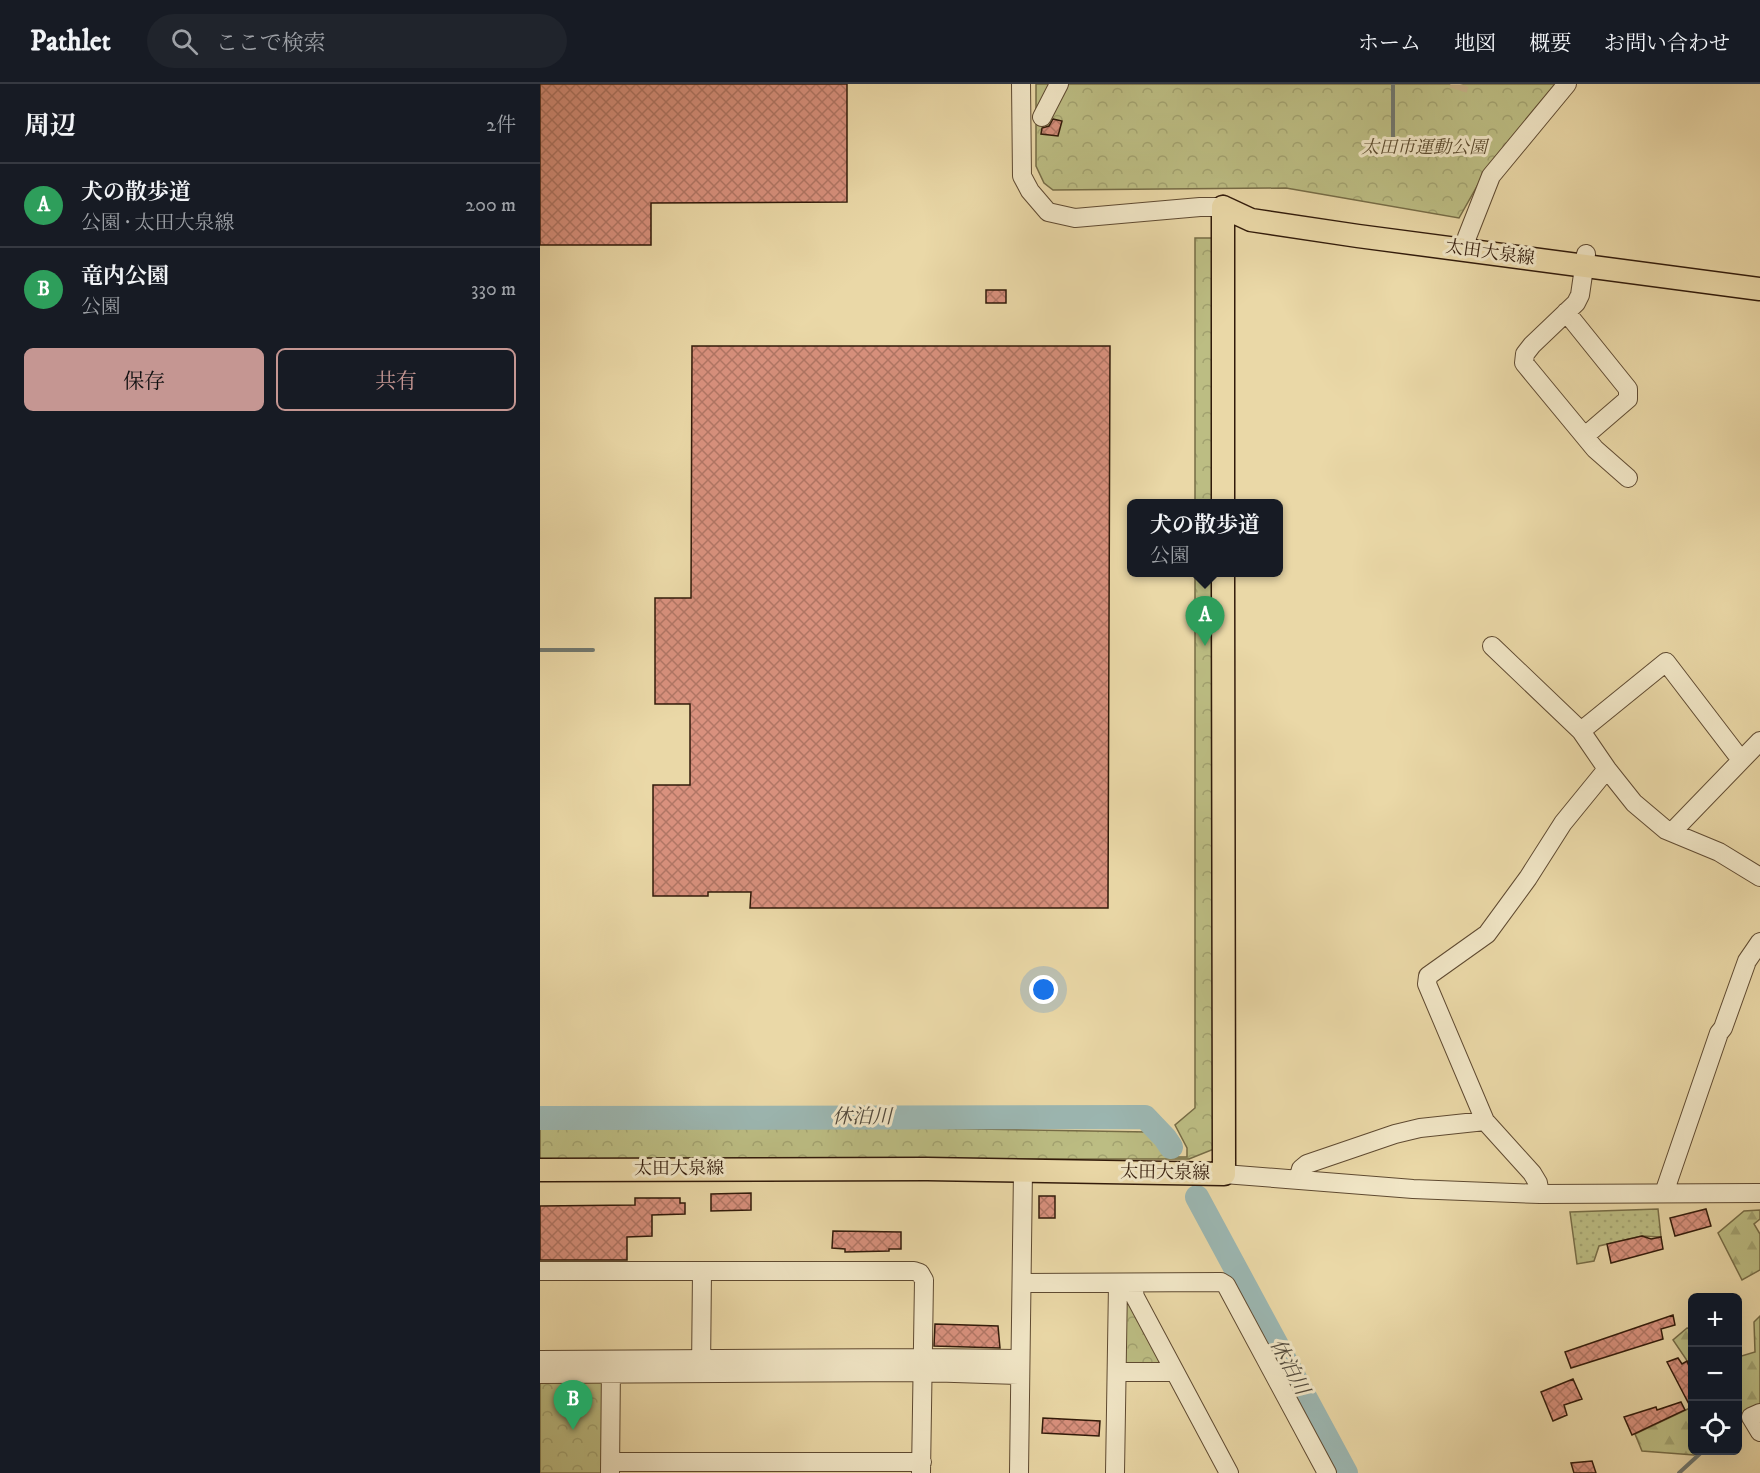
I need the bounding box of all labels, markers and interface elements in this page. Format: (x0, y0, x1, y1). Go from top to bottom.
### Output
search box (147, 14, 567, 68)
text: Pathlet (30, 24, 111, 59)
icon: search (168, 25, 201, 58)
text: ここで検索 (216, 30, 326, 57)
text: ホーム (1358, 31, 1421, 57)
text: 地図 (1454, 31, 1496, 57)
text: 概要 (1529, 31, 1571, 57)
text: お問い合わせ (1604, 31, 1730, 57)
text: 周辺 (24, 110, 76, 143)
text: 2件 (486, 113, 516, 138)
park label: 太田市運動公園 (1361, 137, 1490, 159)
text: 犬の散歩道 (81, 179, 191, 206)
text: A (37, 193, 50, 218)
text: 200 m (465, 193, 516, 218)
text: 公園 · 太田大泉線 (81, 211, 234, 236)
street label: 太田大泉線 (1444, 236, 1536, 270)
text: 竜内公園 (81, 263, 169, 290)
text: B (37, 277, 50, 302)
text: 330 m (471, 277, 516, 302)
text: 公園 (81, 295, 121, 320)
button: 保存 (24, 348, 264, 411)
button: 共有 (276, 348, 516, 411)
popup (1127, 499, 1283, 577)
text: 犬の散歩道 (1150, 512, 1260, 539)
text: 公園 (1150, 544, 1190, 569)
pin: A (1186, 596, 1224, 646)
your location (1029, 975, 1058, 1004)
water label: 休泊川 (832, 1105, 894, 1130)
street label: 太田大泉線 (634, 1158, 724, 1180)
street label: 太田大泉線 (1120, 1161, 1210, 1185)
map controls (1688, 1293, 1742, 1455)
button: + (1688, 1293, 1742, 1347)
water label: 休泊川 (1264, 1335, 1315, 1401)
button: − (1688, 1347, 1742, 1401)
pin: B (554, 1380, 592, 1430)
button: locate (1688, 1401, 1742, 1455)

